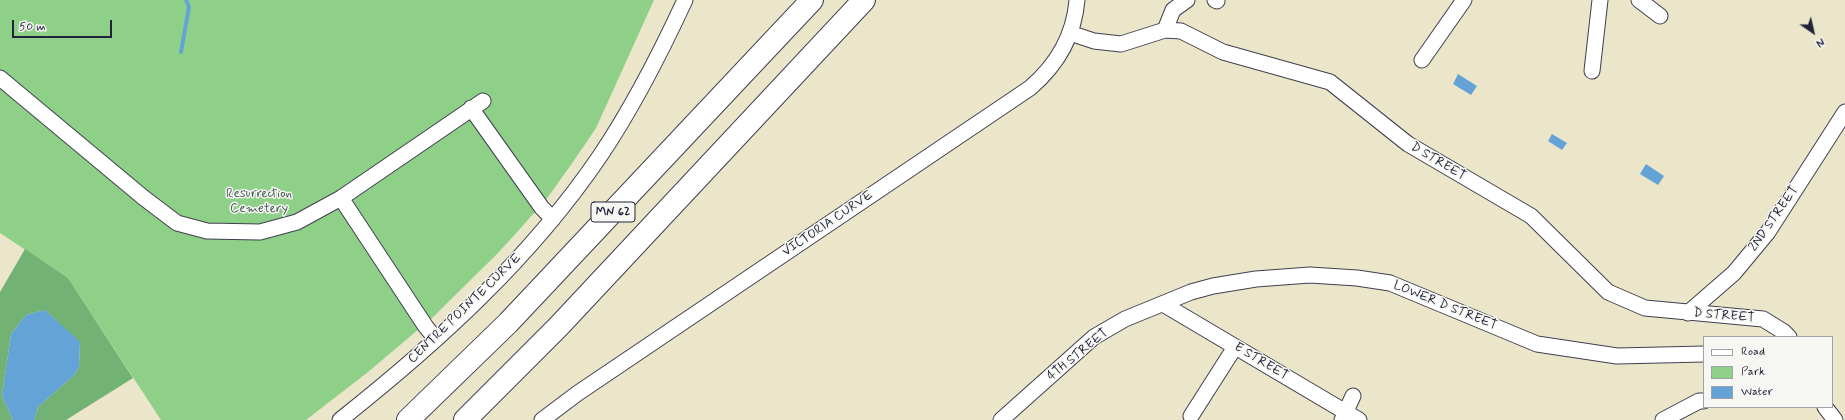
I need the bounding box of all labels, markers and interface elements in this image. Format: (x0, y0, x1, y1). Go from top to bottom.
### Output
scale bar (14, 12, 114, 38)
north arrow (1793, 12, 1833, 52)
text: 50 m (19, 19, 46, 35)
text: N (1813, 34, 1827, 50)
street label: D STREET (1408, 139, 1468, 185)
street label: 2ND STREET (1746, 183, 1802, 255)
park label: Resurrection Cemetery (226, 186, 292, 217)
street label: VICTORIA CURVE (780, 188, 876, 260)
road number: MN 62 (591, 202, 635, 222)
street label: CENTRE POINTE CURVE (405, 251, 525, 367)
street label: LOWER D STREET (1391, 278, 1499, 334)
street label: D STREET (1693, 306, 1755, 326)
street label: 4TH STREET (1044, 326, 1112, 384)
legend (1703, 336, 1833, 408)
street label: E STREET (1231, 340, 1291, 384)
text: Road (1741, 344, 1765, 360)
text: Park (1741, 364, 1765, 380)
text: Water (1741, 384, 1773, 400)

